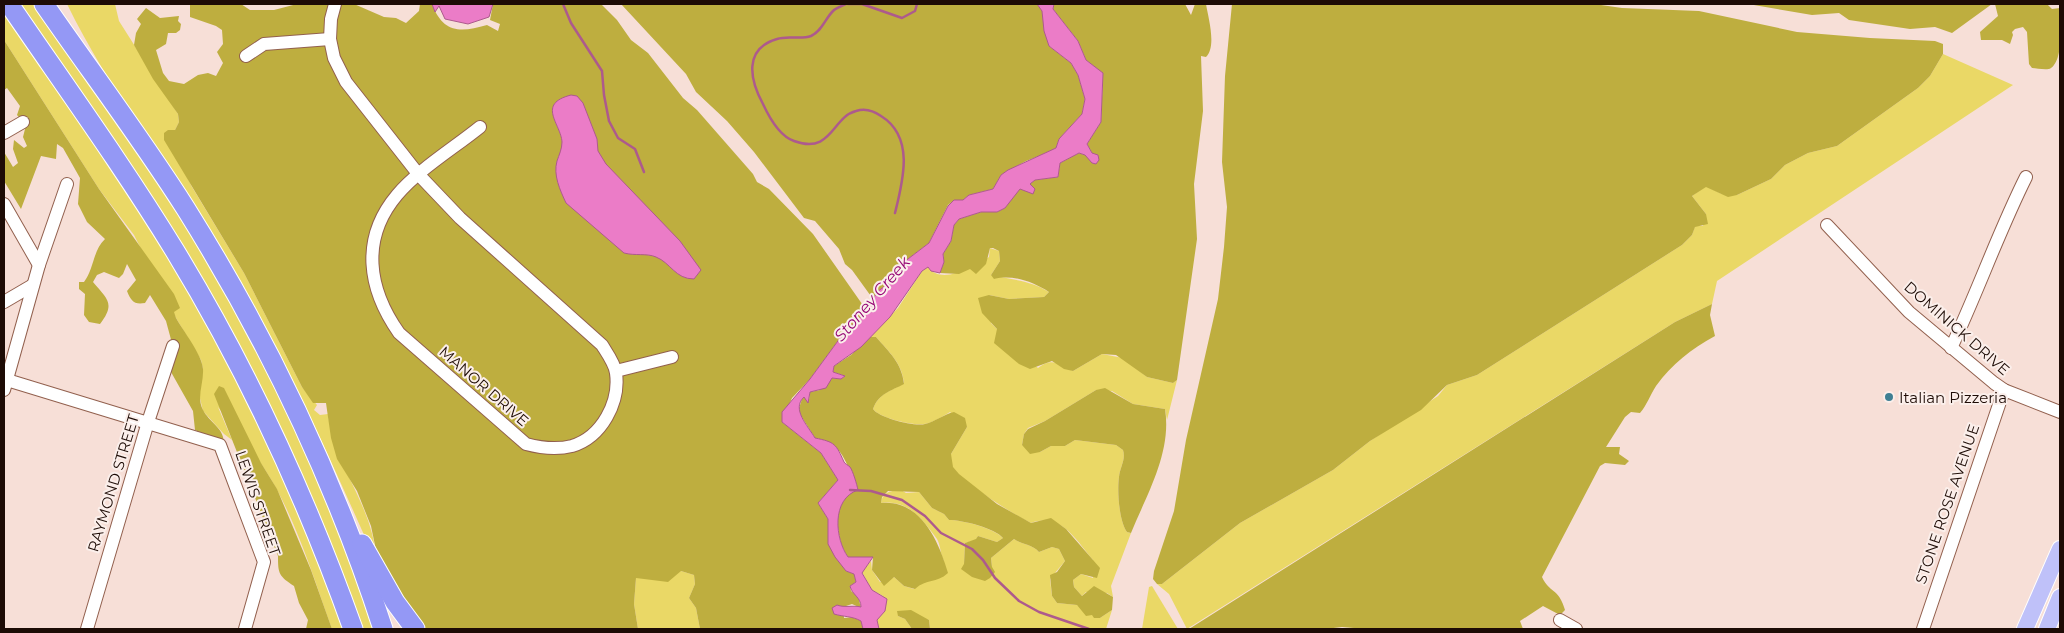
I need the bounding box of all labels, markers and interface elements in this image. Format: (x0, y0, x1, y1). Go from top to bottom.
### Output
water label: Stoney Creek (830, 252, 915, 345)
street label: DOMINICK DRIVE (1900, 277, 2014, 379)
street label: MANOR DRIVE (435, 342, 533, 430)
place label: Italian Pizzeria (1899, 388, 2007, 407)
marker: Italian Pizzeria (1883, 391, 1895, 403)
street label: RAYMOND STREET (83, 412, 143, 554)
street label: STONE ROSE AVENUE (1911, 422, 1983, 586)
street label: LEWIS STREET (231, 448, 285, 558)

